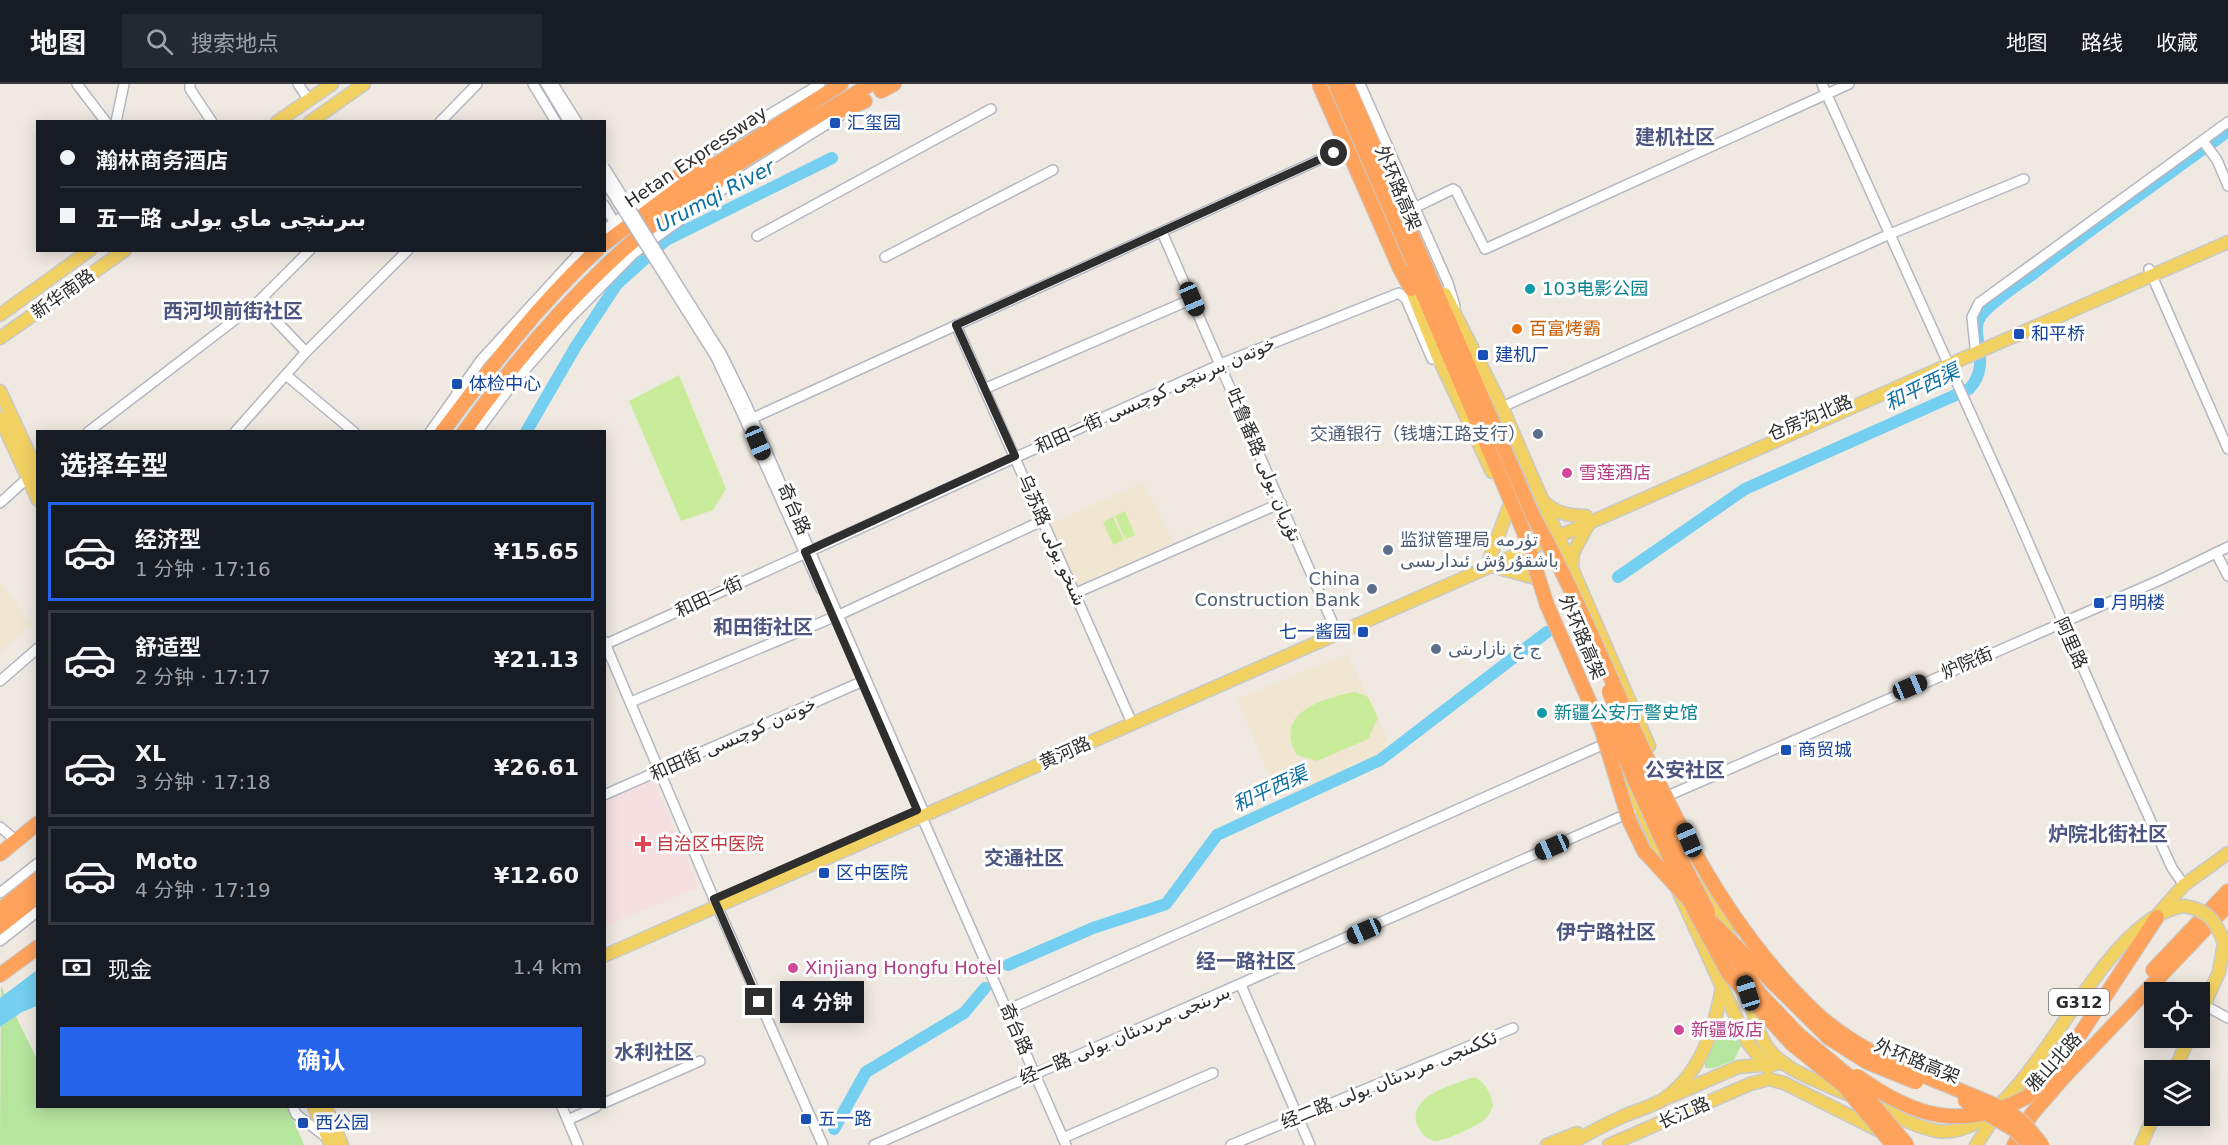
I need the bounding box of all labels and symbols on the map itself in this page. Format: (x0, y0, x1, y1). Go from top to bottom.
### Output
street label: Hetan Expressway (621, 101, 771, 212)
place label: 汇玺园 (847, 112, 901, 133)
marker: 汇玺园 (828, 116, 842, 130)
district label: 建机社区 (1635, 125, 1715, 149)
route start (1320, 139, 1347, 166)
street label: 外环路高架 (1371, 142, 1426, 233)
water label: Urumqi River (651, 154, 780, 237)
street label: 新华南路 (27, 264, 98, 323)
place label: 103电影公园 (1542, 278, 1648, 299)
car (1177, 279, 1207, 319)
marker: 103电影公园 (1523, 282, 1537, 296)
district label: 西河坝前街社区 (163, 299, 303, 323)
place label: 百富烤霸 (1529, 318, 1601, 339)
marker: 百富烤霸 (1510, 322, 1524, 336)
place label: 和平桥 (2031, 323, 2085, 344)
marker: 和平桥 (2012, 327, 2026, 341)
street label: 和田一街 خوتەن بىرىنچى كوچىسى (1032, 332, 1278, 458)
place label: 建机厂 (1495, 344, 1549, 365)
marker: 建机厂 (1476, 348, 1490, 362)
water label: 和平西渠 (1881, 357, 1966, 415)
place label: 体检中心 (469, 373, 541, 394)
marker: 体检中心 (450, 377, 464, 391)
street label: 吐鲁番路 تۇرپان يولى (1222, 385, 1306, 545)
street label: 仓房沟北路 (1764, 390, 1855, 445)
car (743, 423, 773, 463)
place label: 交通银行（钱塘江路支行） (1310, 423, 1526, 444)
marker: 交通银行（钱塘江路支行） (1531, 427, 1545, 441)
place label: 雪莲酒店 (1579, 462, 1651, 483)
marker: 雪莲酒店 (1560, 466, 1574, 480)
street label: 乌苏路 شىخو يولى (1013, 471, 1091, 609)
street label: 奇台路 (774, 480, 815, 538)
place label: 监狱管理局 تۈرمە باشقۇرۇش ئىدارىسى (1400, 529, 1559, 572)
marker: 监狱管理局 تۈرمە باشقۇرۇش ئىدارىسى (1381, 543, 1395, 557)
place label: China Construction Bank (1194, 568, 1361, 610)
street label: 和田一街 (672, 572, 746, 621)
marker: China Construction Bank (1365, 582, 1379, 596)
street label: 外环路高架 (1555, 591, 1610, 682)
place label: 月明楼 (2111, 592, 2165, 613)
marker: 月明楼 (2092, 596, 2106, 610)
street label: 阿里路 (2051, 614, 2092, 672)
district label: 和田街社区 (713, 615, 813, 639)
place label: 七一酱园 (1279, 621, 1351, 642)
marker: 七一酱园 (1356, 625, 1370, 639)
place label: ج خ نازارىتى (1448, 638, 1541, 660)
marker: ج خ نازارىتى (1429, 642, 1443, 656)
street label: 炉院街 (1938, 642, 1996, 683)
car (1890, 672, 1930, 702)
street label: 和田街 خوتەن كوچىسى (647, 692, 819, 786)
place label: 新疆公安厅警史馆 (1554, 702, 1698, 723)
marker: 新疆公安厅警史馆 (1535, 706, 1549, 720)
street label: 黄河路 (1036, 732, 1094, 773)
place label: 商贸城 (1798, 739, 1852, 760)
marker: 商贸城 (1779, 743, 1793, 757)
district label: 公安社区 (1645, 758, 1725, 782)
water label: 和平西渠 (1229, 760, 1314, 817)
car (1674, 820, 1704, 860)
district label: 炉院北街社区 (2048, 822, 2168, 846)
car (1532, 831, 1572, 863)
place label: 自治区中医院 (656, 833, 764, 854)
marker: 自治区中医院 (634, 835, 652, 853)
district label: 交通社区 (984, 846, 1064, 870)
place label: 区中医院 (836, 862, 908, 883)
marker: 区中医院 (817, 866, 831, 880)
car (1344, 915, 1384, 947)
district label: 伊宁路社区 (1556, 920, 1656, 944)
district label: 经一路社区 (1196, 949, 1296, 973)
place label: Xinjiang Hongfu Hotel (805, 957, 1002, 978)
marker: Xinjiang Hongfu Hotel (786, 961, 800, 975)
car (1734, 973, 1762, 1013)
callout: 4 分钟 (780, 981, 864, 1023)
street label: 经一路 بىرىنجى مرىدىئان يولى (1016, 981, 1234, 1089)
route end (745, 988, 772, 1015)
road number: G312 (2049, 989, 2109, 1015)
street label: 奇台路 (996, 1000, 1037, 1058)
place label: 新疆饭店 (1691, 1019, 1763, 1040)
marker: 新疆饭店 (1672, 1023, 1686, 1037)
street label: 经二路 ئككىنجى مرىدىئان يولى (1278, 1026, 1500, 1134)
street label: 雅山北路 (2022, 1028, 2086, 1095)
street label: 外环路高架 (1872, 1034, 1963, 1087)
district label: 水利社区 (614, 1040, 694, 1064)
street label: 长江路 (1655, 1092, 1713, 1133)
place label: 五一路 (818, 1108, 872, 1129)
place label: 西公园 (315, 1112, 369, 1133)
marker: 五一路 (799, 1112, 813, 1126)
marker: 西公园 (296, 1116, 310, 1130)

